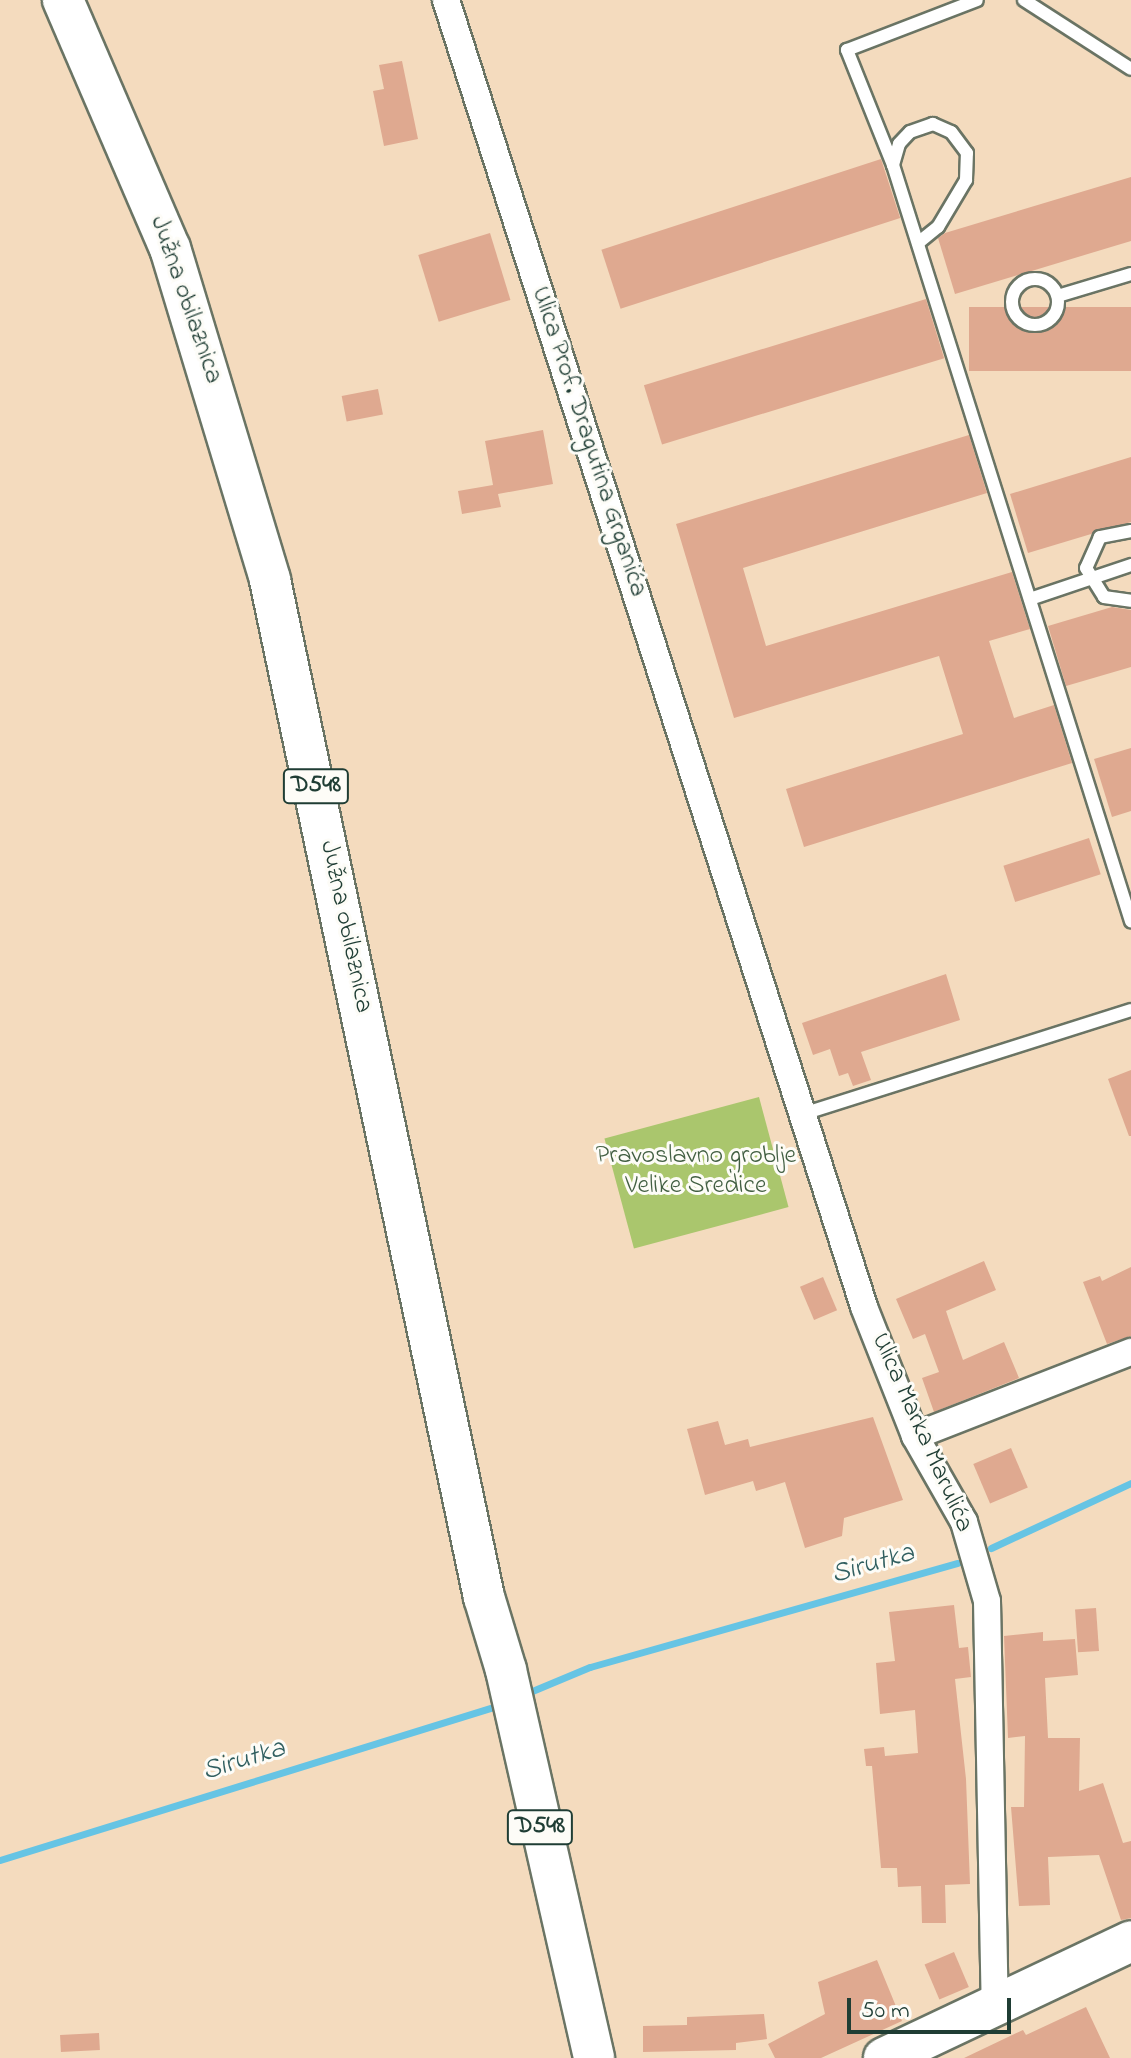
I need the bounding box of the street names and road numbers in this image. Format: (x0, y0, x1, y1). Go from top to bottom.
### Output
street label: Južna obilaznica (142, 212, 228, 388)
street label: Ulica Prof. Dragutina Grganića (523, 283, 653, 601)
road number: D548 (282, 766, 350, 806)
street label: Južna obilaznica (312, 838, 378, 1016)
street label: Ulica Marka Marulića (863, 1329, 979, 1537)
road number: D548 (506, 1807, 574, 1847)

